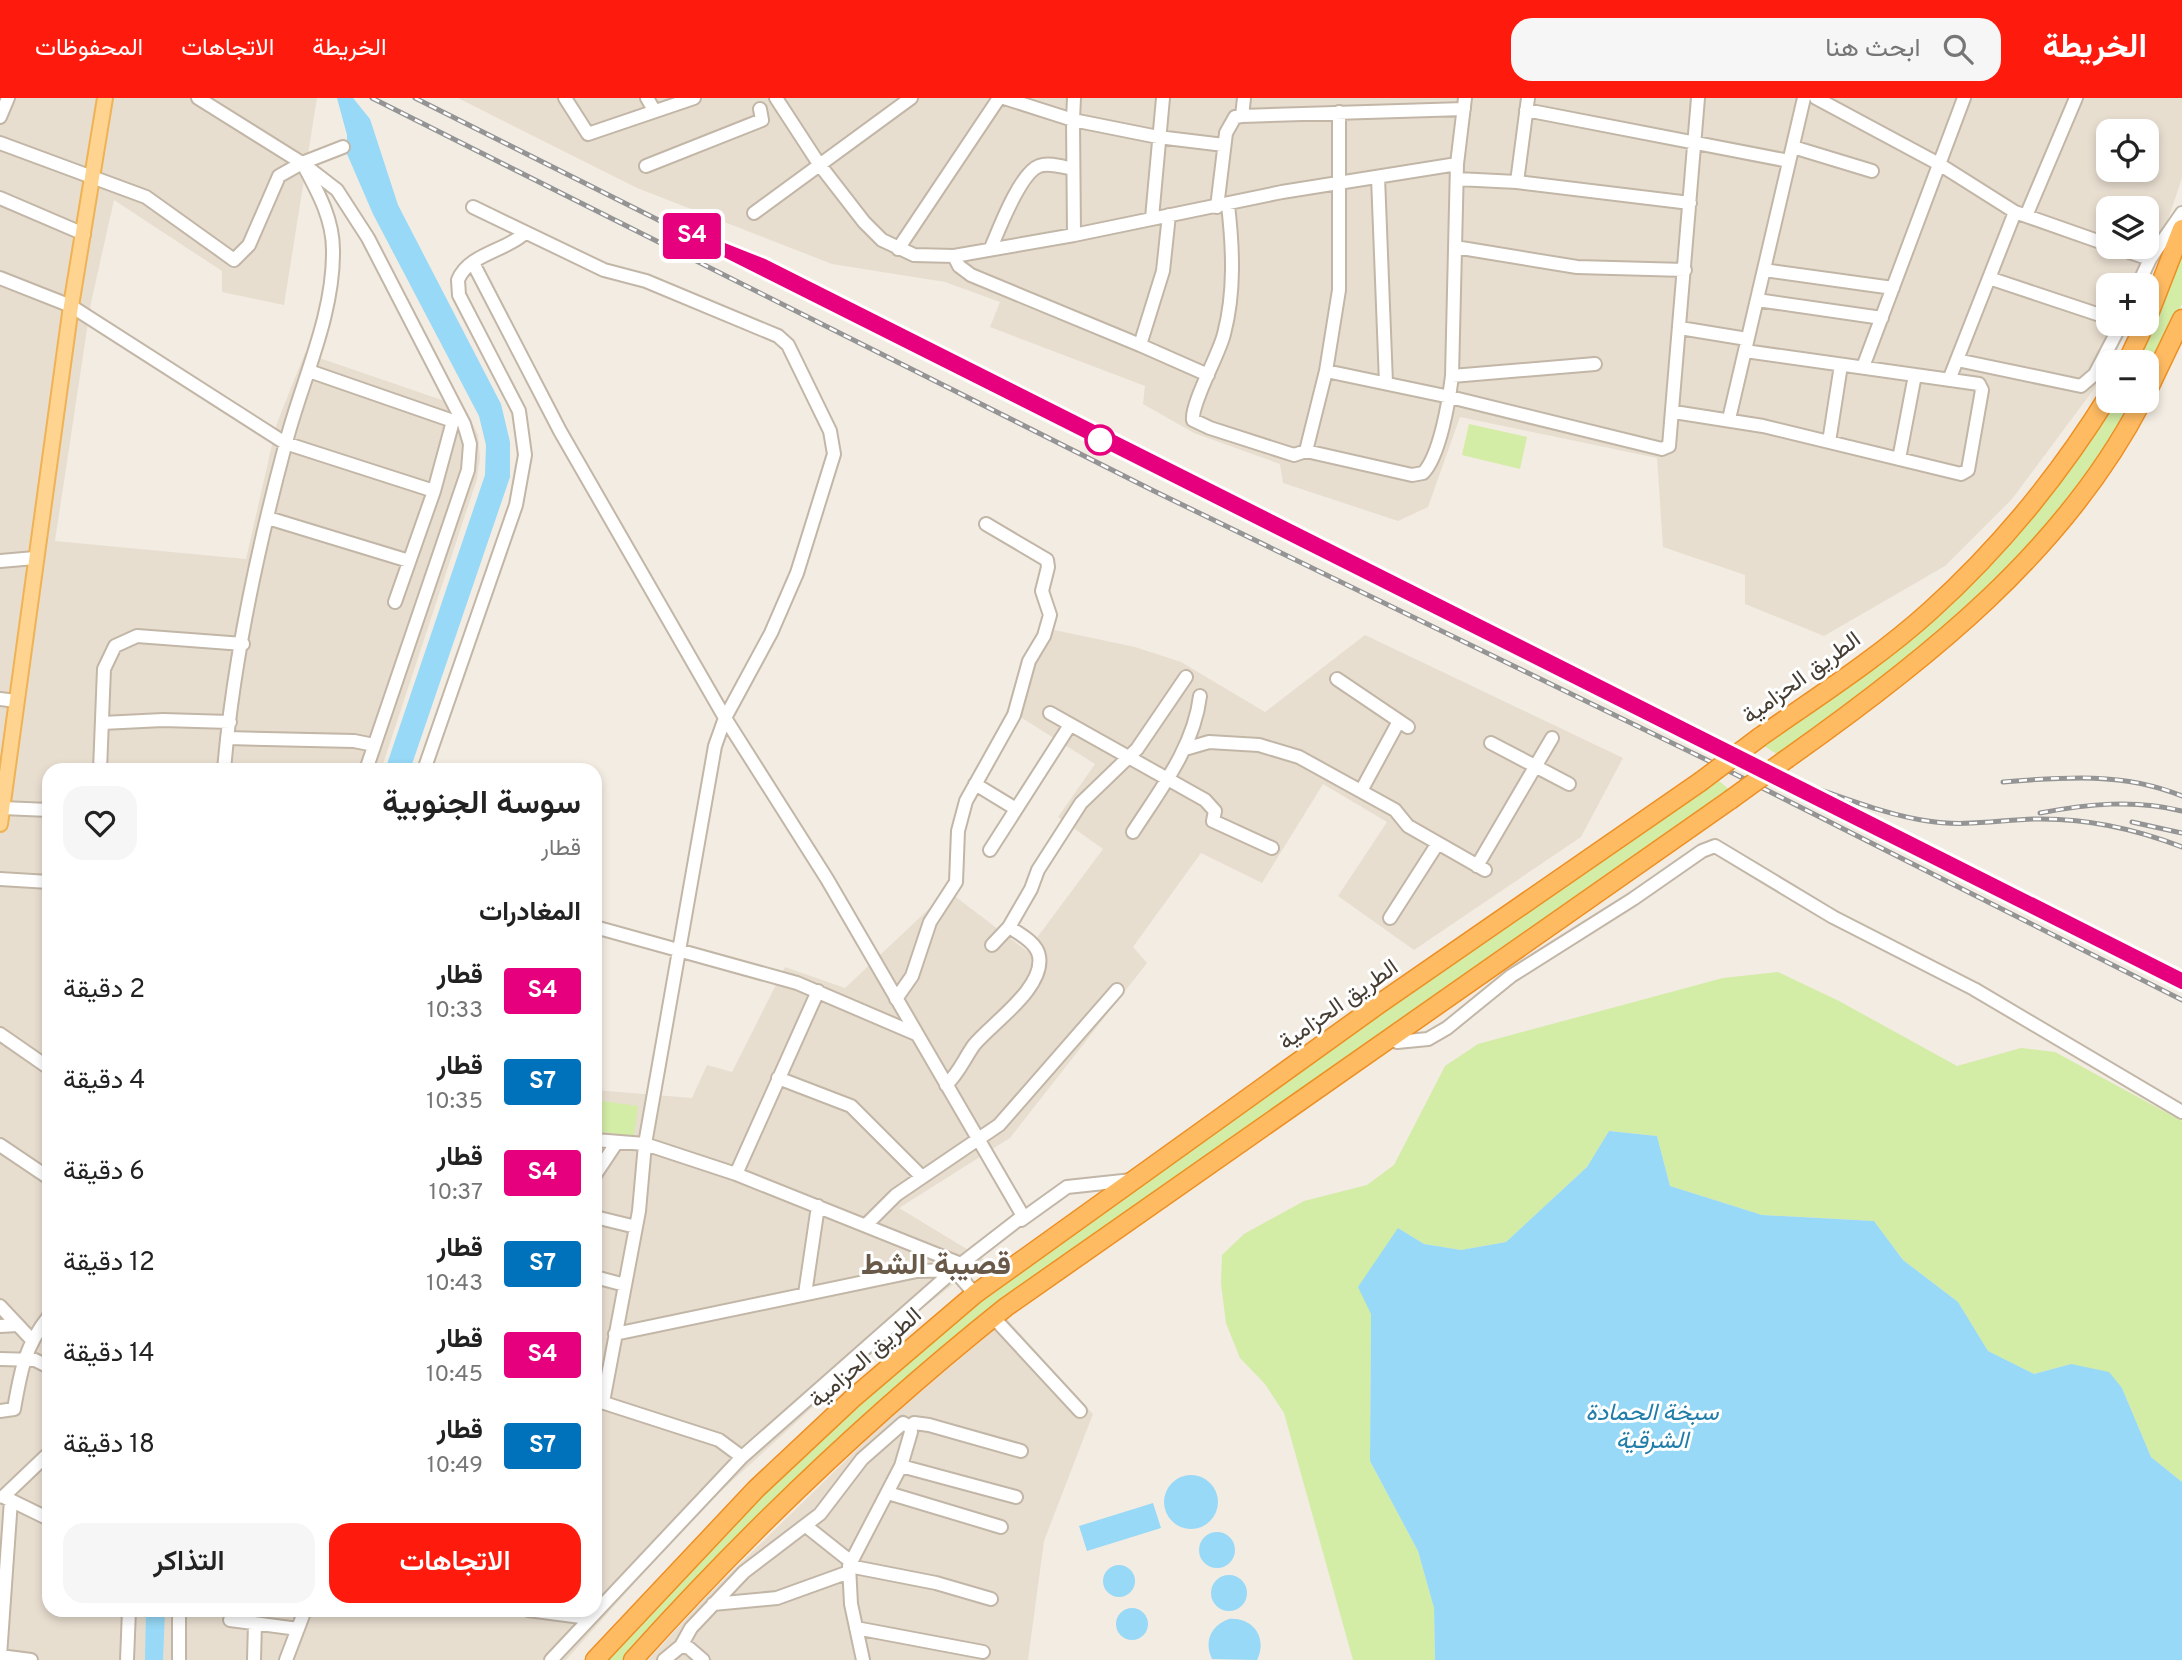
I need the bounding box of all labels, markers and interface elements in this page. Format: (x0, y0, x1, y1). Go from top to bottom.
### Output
search box (1511, 18, 2001, 81)
text: الخريطة (2043, 28, 2147, 70)
icon: search (1939, 30, 1977, 68)
text: ابحث هنا (1825, 33, 1921, 66)
text: المحفوظات (35, 34, 143, 64)
text: الاتجاهات (181, 34, 274, 64)
text: الخريطة (312, 34, 387, 64)
map controls (2096, 119, 2159, 413)
button: locate (2096, 119, 2159, 182)
button: layers (2096, 196, 2159, 259)
line badge: S4 (660, 213, 724, 259)
text: S4 (677, 221, 707, 251)
button: + (2096, 273, 2159, 336)
button: − (2096, 350, 2159, 413)
unlabelled marker (1085, 425, 1115, 455)
street label: الطريق الحزامية (1738, 626, 1867, 732)
text: سوسة الجنوبية (382, 784, 581, 826)
button: heart (63, 786, 137, 860)
text: قطار (541, 835, 581, 864)
text: المغادرات (479, 897, 581, 930)
street label: الطريق الحزامية (1274, 954, 1405, 1058)
text: قطار (437, 960, 483, 993)
text: 2 دقيقة (63, 974, 145, 1007)
text: S4 (527, 976, 558, 1006)
text: 10:33 (427, 997, 483, 1026)
text: قطار (437, 1051, 483, 1084)
text: 4 دقيقة (63, 1065, 145, 1098)
text: S7 (529, 1067, 556, 1097)
text: 10:35 (426, 1088, 483, 1117)
text: قطار (437, 1142, 483, 1175)
text: 6 دقيقة (63, 1156, 145, 1189)
text: S4 (527, 1158, 558, 1188)
text: 10:37 (429, 1179, 483, 1208)
text: قطار (437, 1233, 483, 1266)
text: 12 دقيقة (63, 1247, 155, 1280)
district label: قصيبة الشط (861, 1248, 1011, 1285)
text: S7 (529, 1249, 556, 1279)
text: 10:43 (426, 1270, 483, 1299)
street label: الطريق الحزامية (804, 1302, 929, 1416)
text: قطار (437, 1324, 483, 1357)
text: 14 دقيقة (63, 1338, 155, 1371)
text: S4 (527, 1340, 558, 1370)
text: 10:45 (426, 1361, 483, 1390)
water label: سبخة الحمادة الشرقية (1585, 1399, 1720, 1457)
text: قطار (437, 1415, 483, 1448)
text: 18 دقيقة (63, 1429, 155, 1462)
text: S7 (529, 1431, 556, 1461)
text: 10:49 (427, 1452, 483, 1481)
button: التذاكر (63, 1523, 315, 1603)
button: الاتجاهات (329, 1523, 581, 1603)

